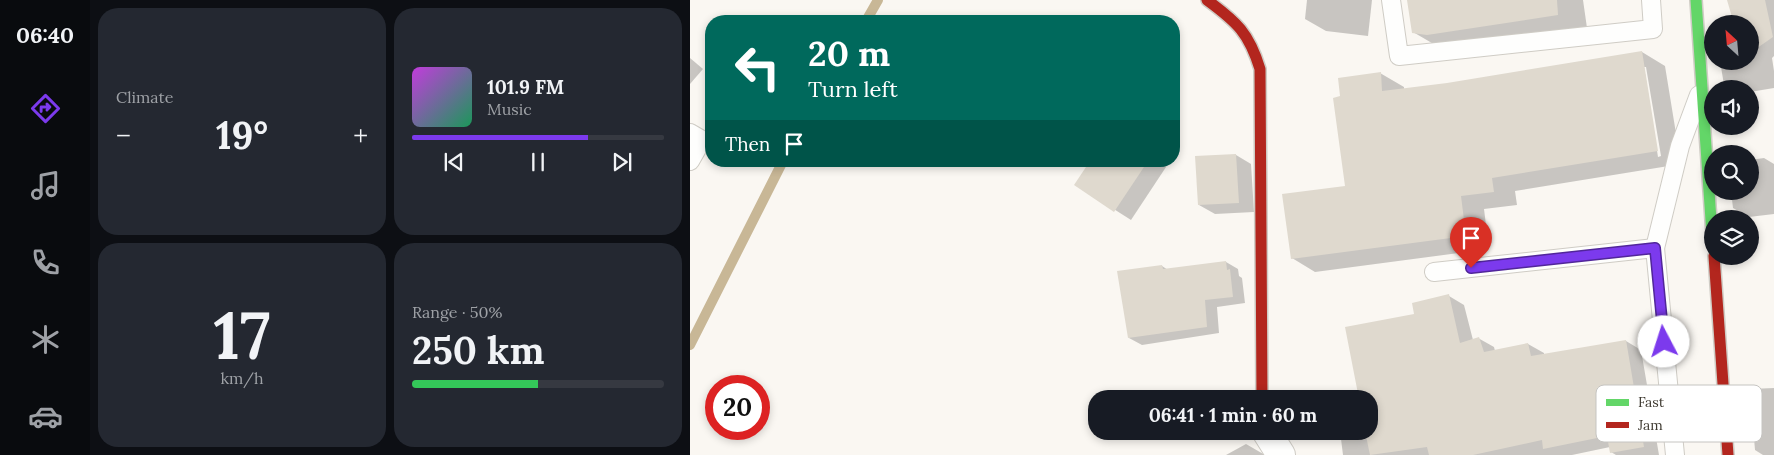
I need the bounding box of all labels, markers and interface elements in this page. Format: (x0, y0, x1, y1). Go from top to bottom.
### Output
north arrow (1704, 15, 1759, 70)
map controls (1704, 15, 1759, 265)
text: 06:40 (16, 21, 74, 49)
text: 20 m (808, 31, 890, 76)
icon: left (725, 35, 790, 100)
text: 101.9 FM (487, 75, 564, 99)
text: Turn left (808, 75, 898, 103)
button: sound (1704, 80, 1759, 135)
text: Climate (116, 87, 173, 107)
icon: directions (28, 91, 63, 126)
text: Music (487, 99, 532, 119)
text: 19° (216, 111, 268, 159)
text: − (116, 118, 131, 154)
text: + (353, 118, 368, 154)
icon: arrive (780, 130, 808, 158)
text: Then (725, 132, 770, 156)
button: search (1704, 145, 1759, 200)
icon: previous (440, 148, 468, 176)
icon: pause (524, 148, 552, 176)
icon: next (608, 148, 636, 176)
icon: music (28, 168, 63, 203)
button: layers (1704, 210, 1759, 265)
pin (1450, 217, 1492, 268)
icon: arrive (1457, 224, 1485, 252)
icon: phone (28, 245, 63, 280)
text: 17 (214, 294, 270, 377)
text: Range · 50% (412, 302, 502, 322)
position arrow (1637, 315, 1689, 367)
icon: climate (28, 322, 63, 357)
text: 250 km (412, 326, 544, 374)
text: km/h (220, 368, 264, 388)
speed limit sign: 20 (705, 375, 770, 440)
legend (1596, 385, 1762, 442)
text: Fast (1638, 393, 1665, 411)
icon: car (28, 399, 63, 434)
text: 06:41 · 1 min · 60 m (1149, 403, 1317, 427)
text: Jam (1637, 416, 1663, 434)

